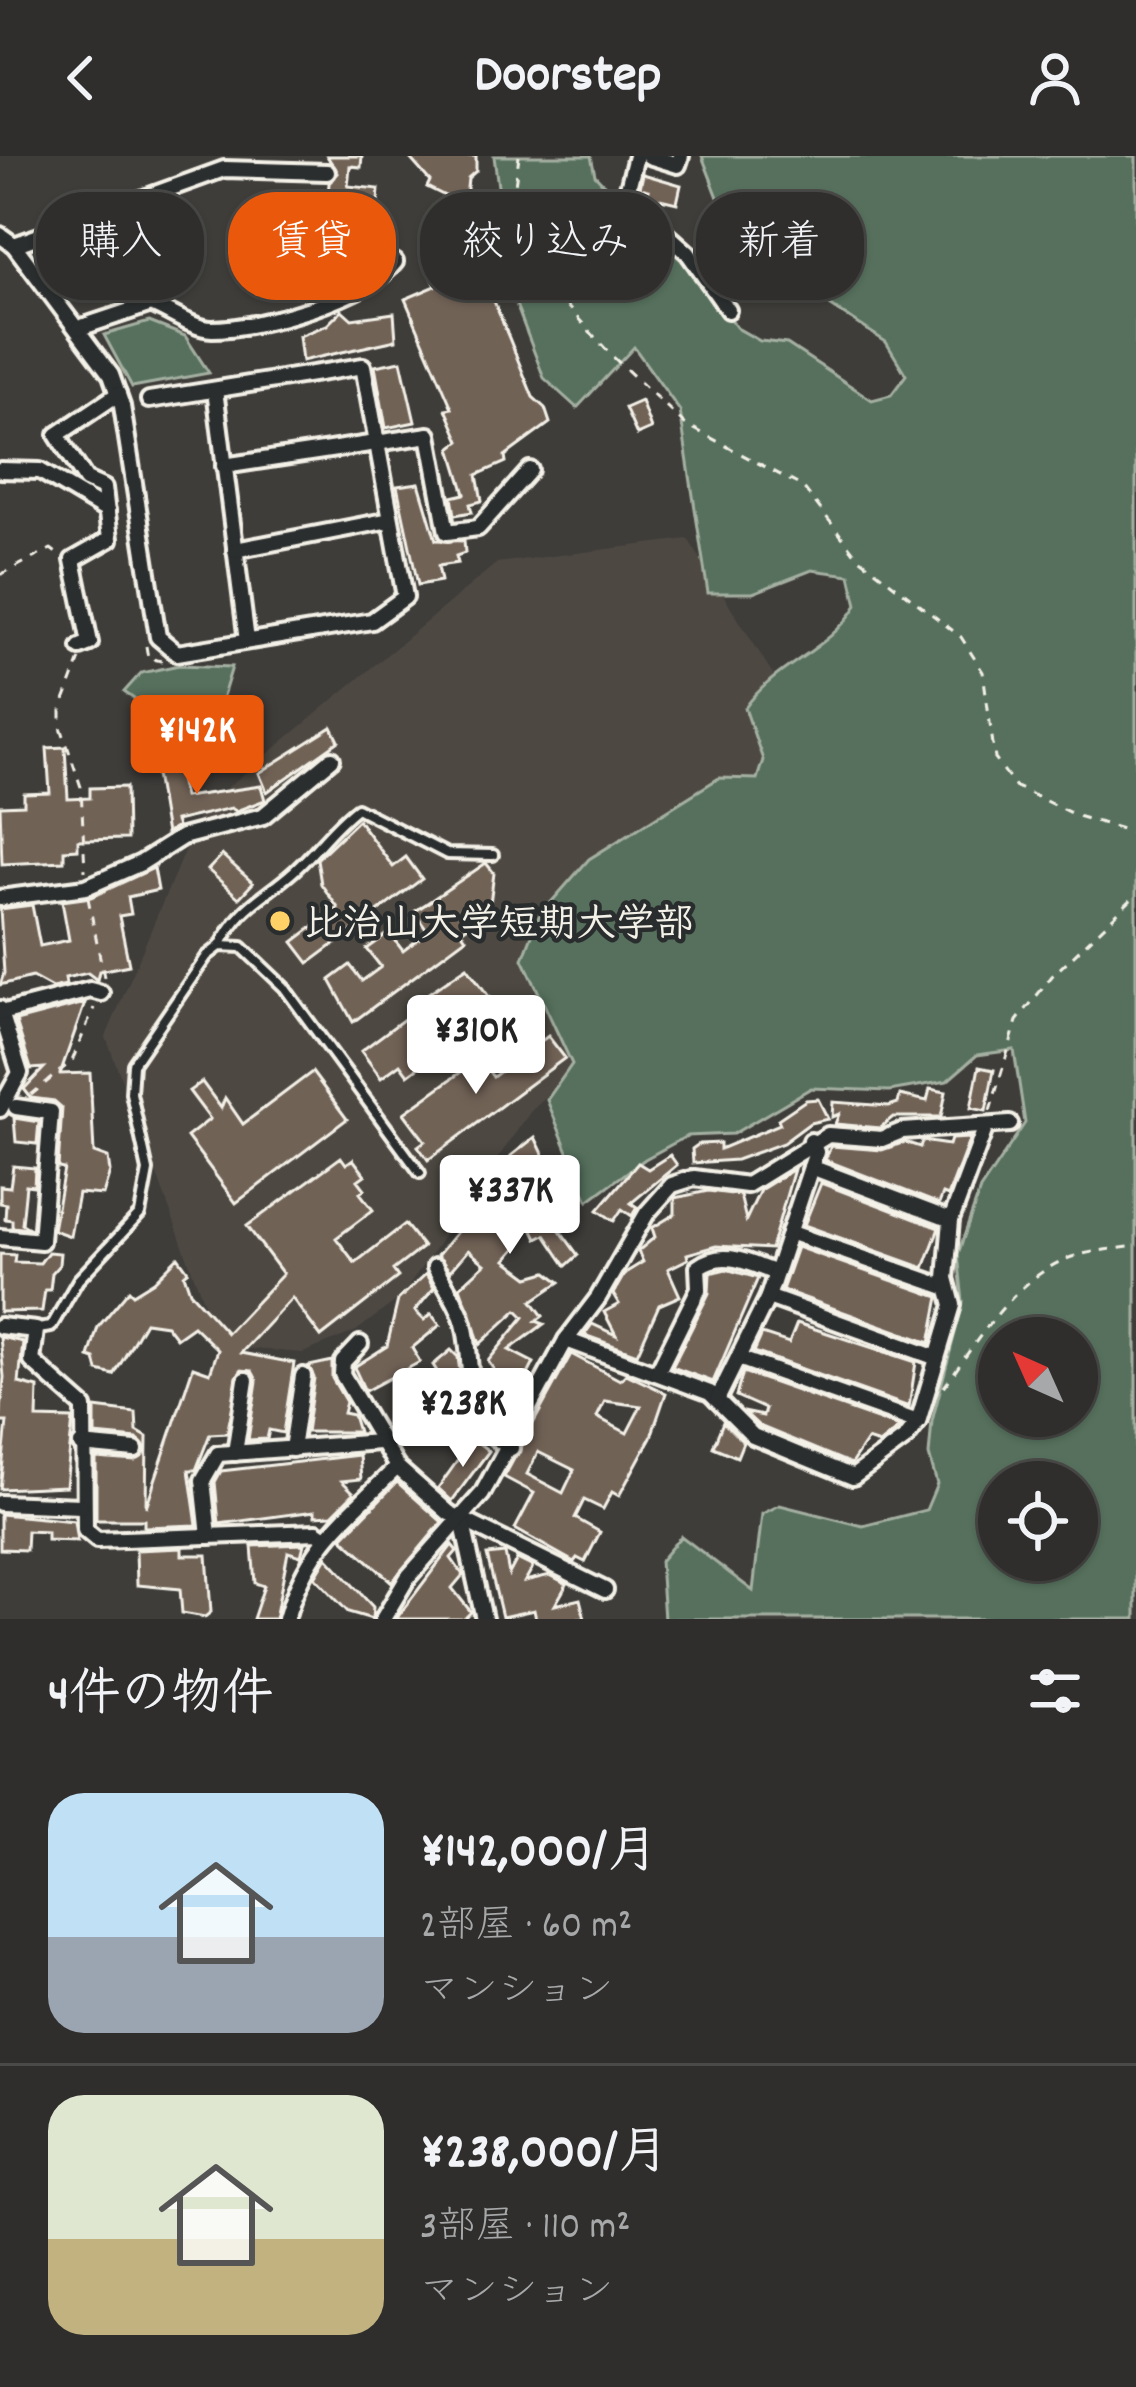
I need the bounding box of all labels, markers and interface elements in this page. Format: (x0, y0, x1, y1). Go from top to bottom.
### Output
text: Doorstep (474, 40, 662, 117)
icon: back (48, 45, 114, 111)
icon: person (1022, 45, 1088, 111)
chip: 購入 (36, 192, 204, 300)
chip: 賃貸 (228, 192, 396, 300)
chip: 絞り込み (420, 192, 672, 300)
chip: 新着 (696, 192, 864, 300)
pin: ¥142K (113, 695, 281, 797)
text: ¥142K (158, 706, 236, 761)
place label: 比治山大学短期大学部 (304, 900, 694, 955)
marker: 比治山大学短期大学部 (267, 908, 293, 934)
pin: ¥310K (392, 995, 560, 1097)
text: ¥310K (434, 1006, 518, 1061)
pin: ¥337K (426, 1155, 594, 1257)
text: ¥337K (467, 1166, 553, 1221)
north arrow (978, 1317, 1098, 1437)
map controls (978, 1317, 1098, 1581)
pin: ¥238K (379, 1368, 547, 1470)
text: ¥238K (420, 1379, 506, 1434)
button: locate (978, 1461, 1098, 1581)
icon: filters (1022, 1658, 1088, 1724)
text: 4件の物件 (48, 1662, 273, 1734)
text: ¥142,000/月 (420, 1819, 658, 1891)
icon: home (144, 1841, 288, 1985)
text: 2部屋 · 60 m² (420, 1901, 632, 1956)
text: マンション (420, 1966, 613, 2021)
text: ¥238,000/月 (420, 2120, 669, 2192)
icon: home (144, 2143, 288, 2287)
text: 3部屋 · 110 m² (420, 2202, 630, 2257)
text: マンション (420, 2267, 613, 2322)

